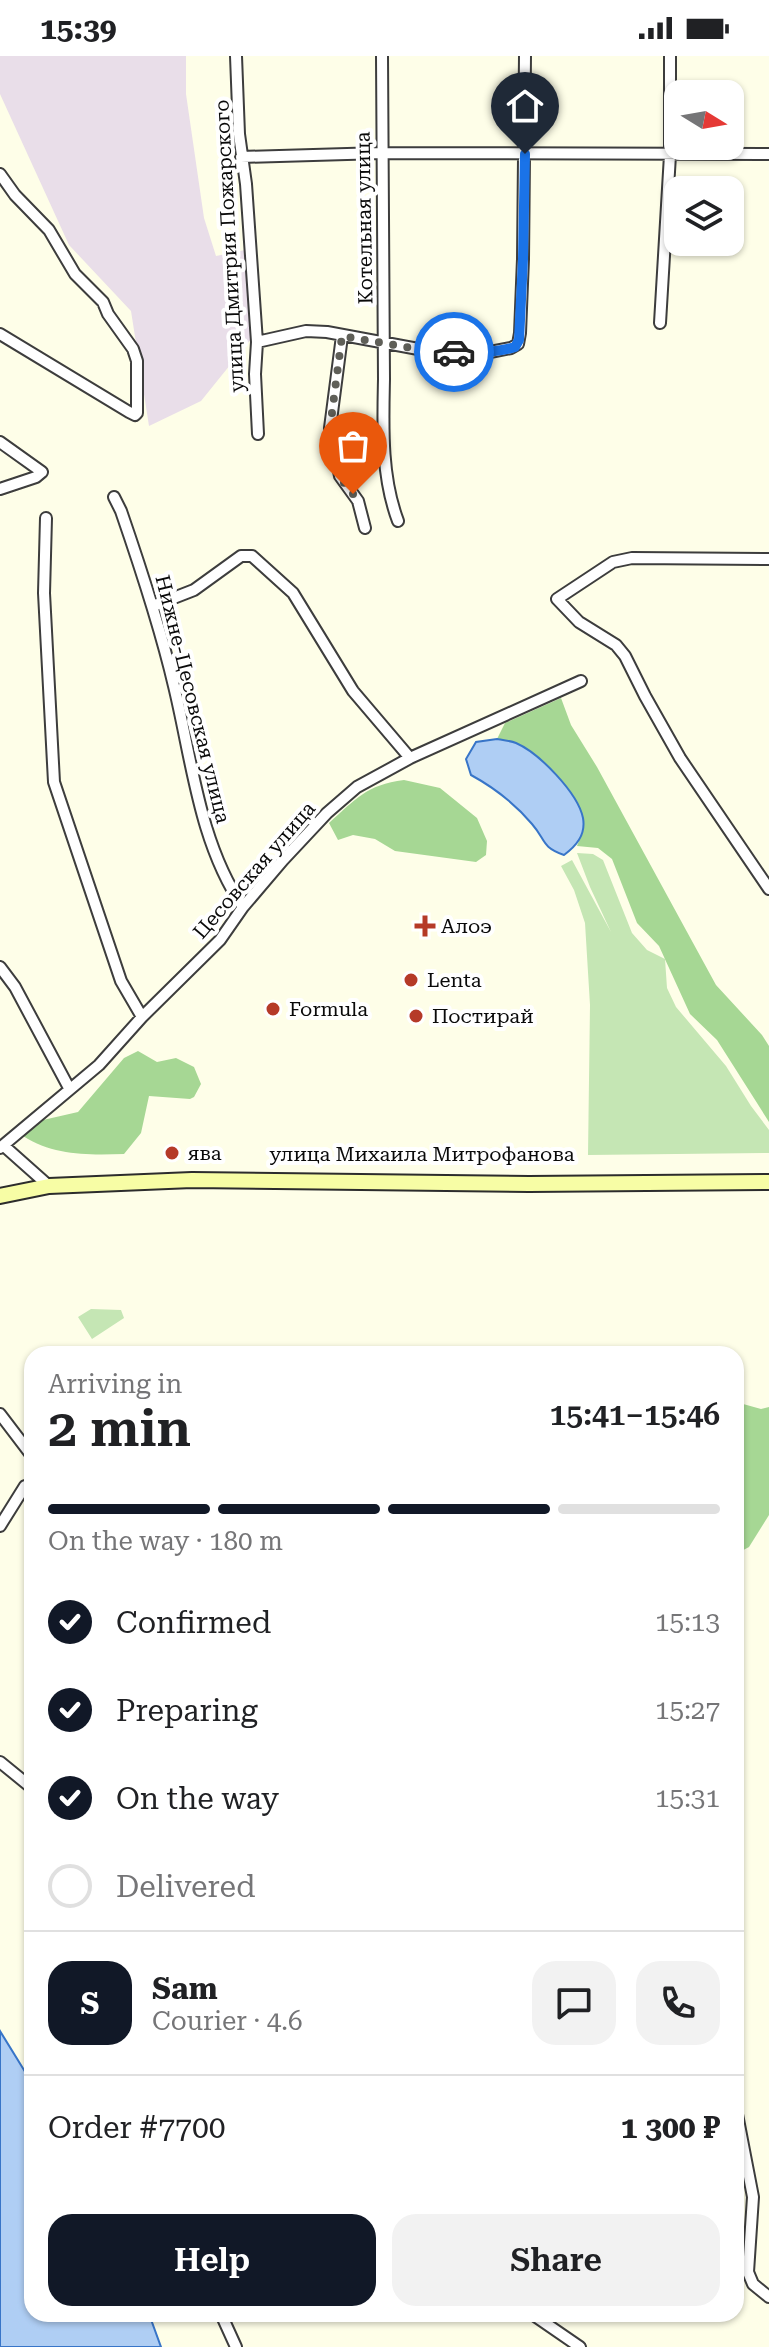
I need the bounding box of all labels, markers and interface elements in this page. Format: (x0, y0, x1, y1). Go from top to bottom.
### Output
text: 15:39 (40, 11, 117, 46)
pin (491, 72, 559, 154)
north arrow (664, 80, 744, 160)
map controls (664, 80, 744, 256)
icon: home (503, 84, 547, 128)
street label: улица Дмитрия Пожарского (209, 99, 249, 393)
street label: Котельная улица (350, 131, 378, 305)
button: layers (664, 176, 744, 256)
courier (414, 312, 494, 392)
icon: car (432, 330, 476, 374)
pin (319, 412, 387, 494)
icon: bag (331, 424, 375, 468)
street label: Нижне-Цесовская улица (151, 572, 236, 826)
street label: Цесовская улица (188, 796, 320, 943)
place label: Алоэ (441, 914, 492, 938)
marker: Алоэ (416, 917, 434, 935)
place label: Lenta (427, 968, 482, 992)
marker: Lenta (402, 971, 420, 989)
place label: Formula (289, 997, 368, 1021)
marker: Formula (264, 1000, 282, 1018)
place label: Постирай (432, 1004, 534, 1028)
marker: Постирай (407, 1007, 425, 1025)
place label: ява (188, 1141, 222, 1165)
street label: улица Михаила Митрофанова (269, 1142, 575, 1166)
marker: ява (163, 1144, 181, 1162)
text: Arriving in (48, 1369, 182, 1399)
text: 15:41–15:46 (550, 1397, 720, 1432)
text: 2 min (48, 1398, 191, 1459)
text: On the way · 180 m (48, 1526, 283, 1556)
icon: check (48, 1600, 92, 1644)
text: Confirmed (116, 1605, 271, 1640)
text: 15:13 (655, 1607, 720, 1637)
icon: check (48, 1688, 92, 1732)
text: Preparing (116, 1693, 258, 1728)
text: 15:27 (655, 1695, 720, 1725)
icon: check (48, 1776, 92, 1820)
text: On the way (116, 1781, 279, 1816)
text: 15:31 (655, 1783, 720, 1813)
text: Delivered (116, 1869, 255, 1904)
button: chat (532, 1961, 616, 2045)
button: phone (636, 1961, 720, 2045)
text: Sam (152, 1971, 218, 2006)
text: S (81, 1986, 99, 2021)
text: Courier · 4.6 (152, 2006, 302, 2036)
text: Order #7700 (48, 2110, 226, 2145)
text: 1 300 ₽ (621, 2110, 720, 2145)
button: Help (48, 2214, 376, 2306)
button: Share (392, 2214, 720, 2306)

